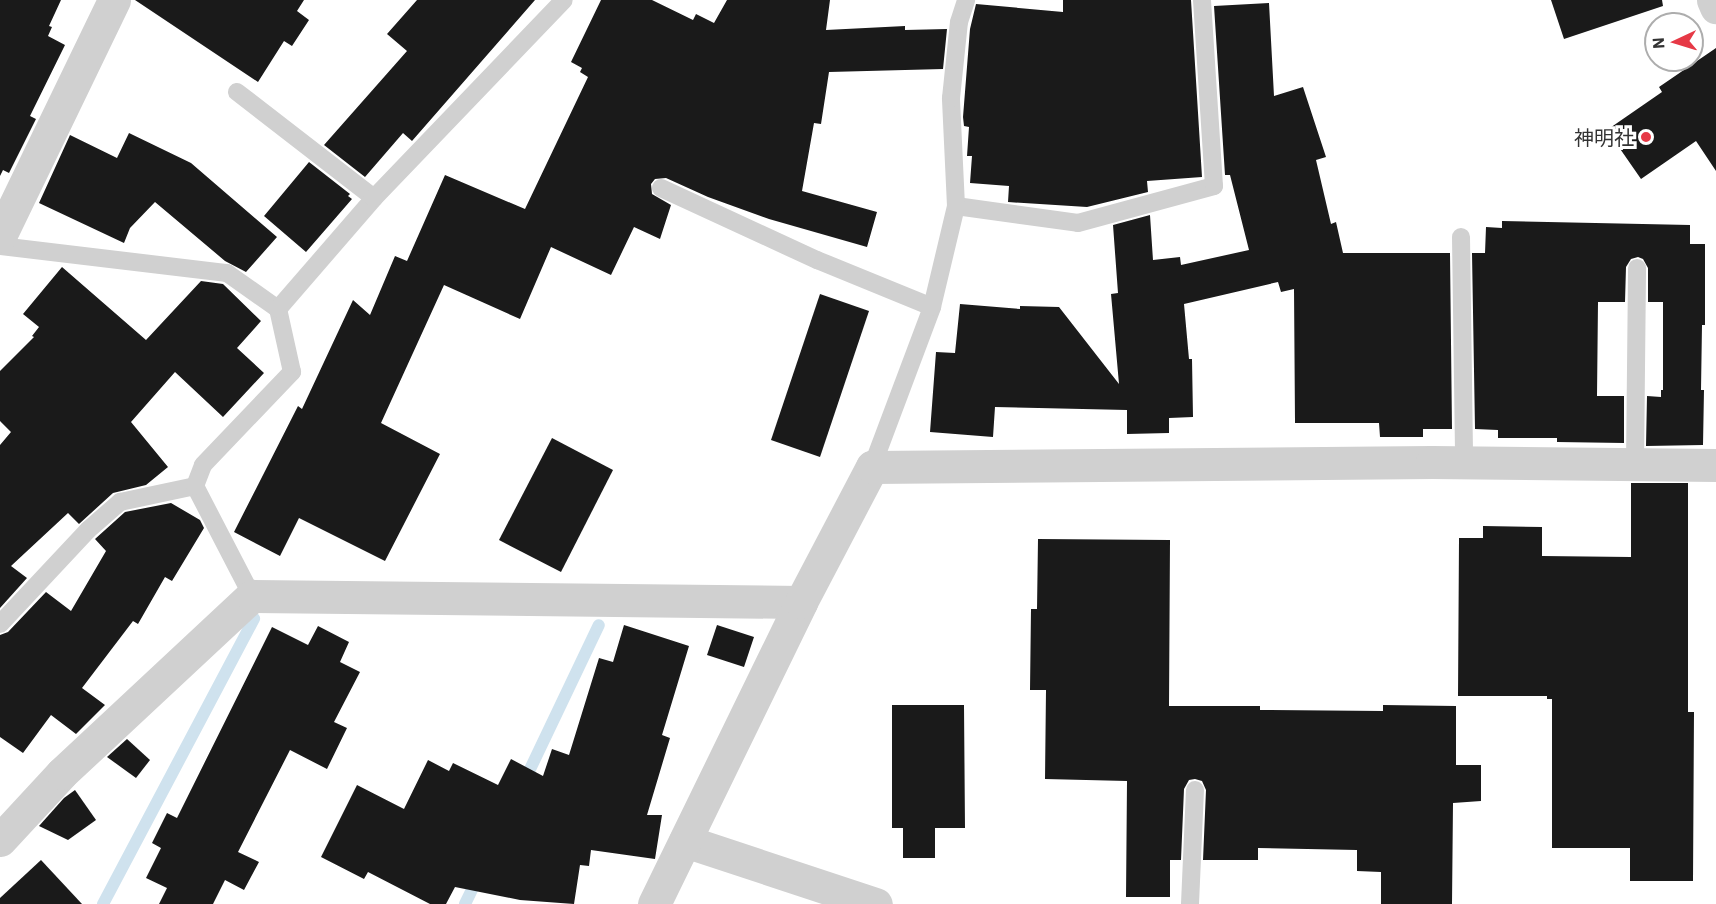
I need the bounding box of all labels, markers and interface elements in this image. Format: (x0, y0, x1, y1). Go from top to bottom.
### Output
north arrow (1644, 12, 1704, 72)
text: N (1648, 37, 1668, 50)
place label: 神明社 (1574, 125, 1634, 149)
marker: 神明社 (1639, 130, 1653, 144)

